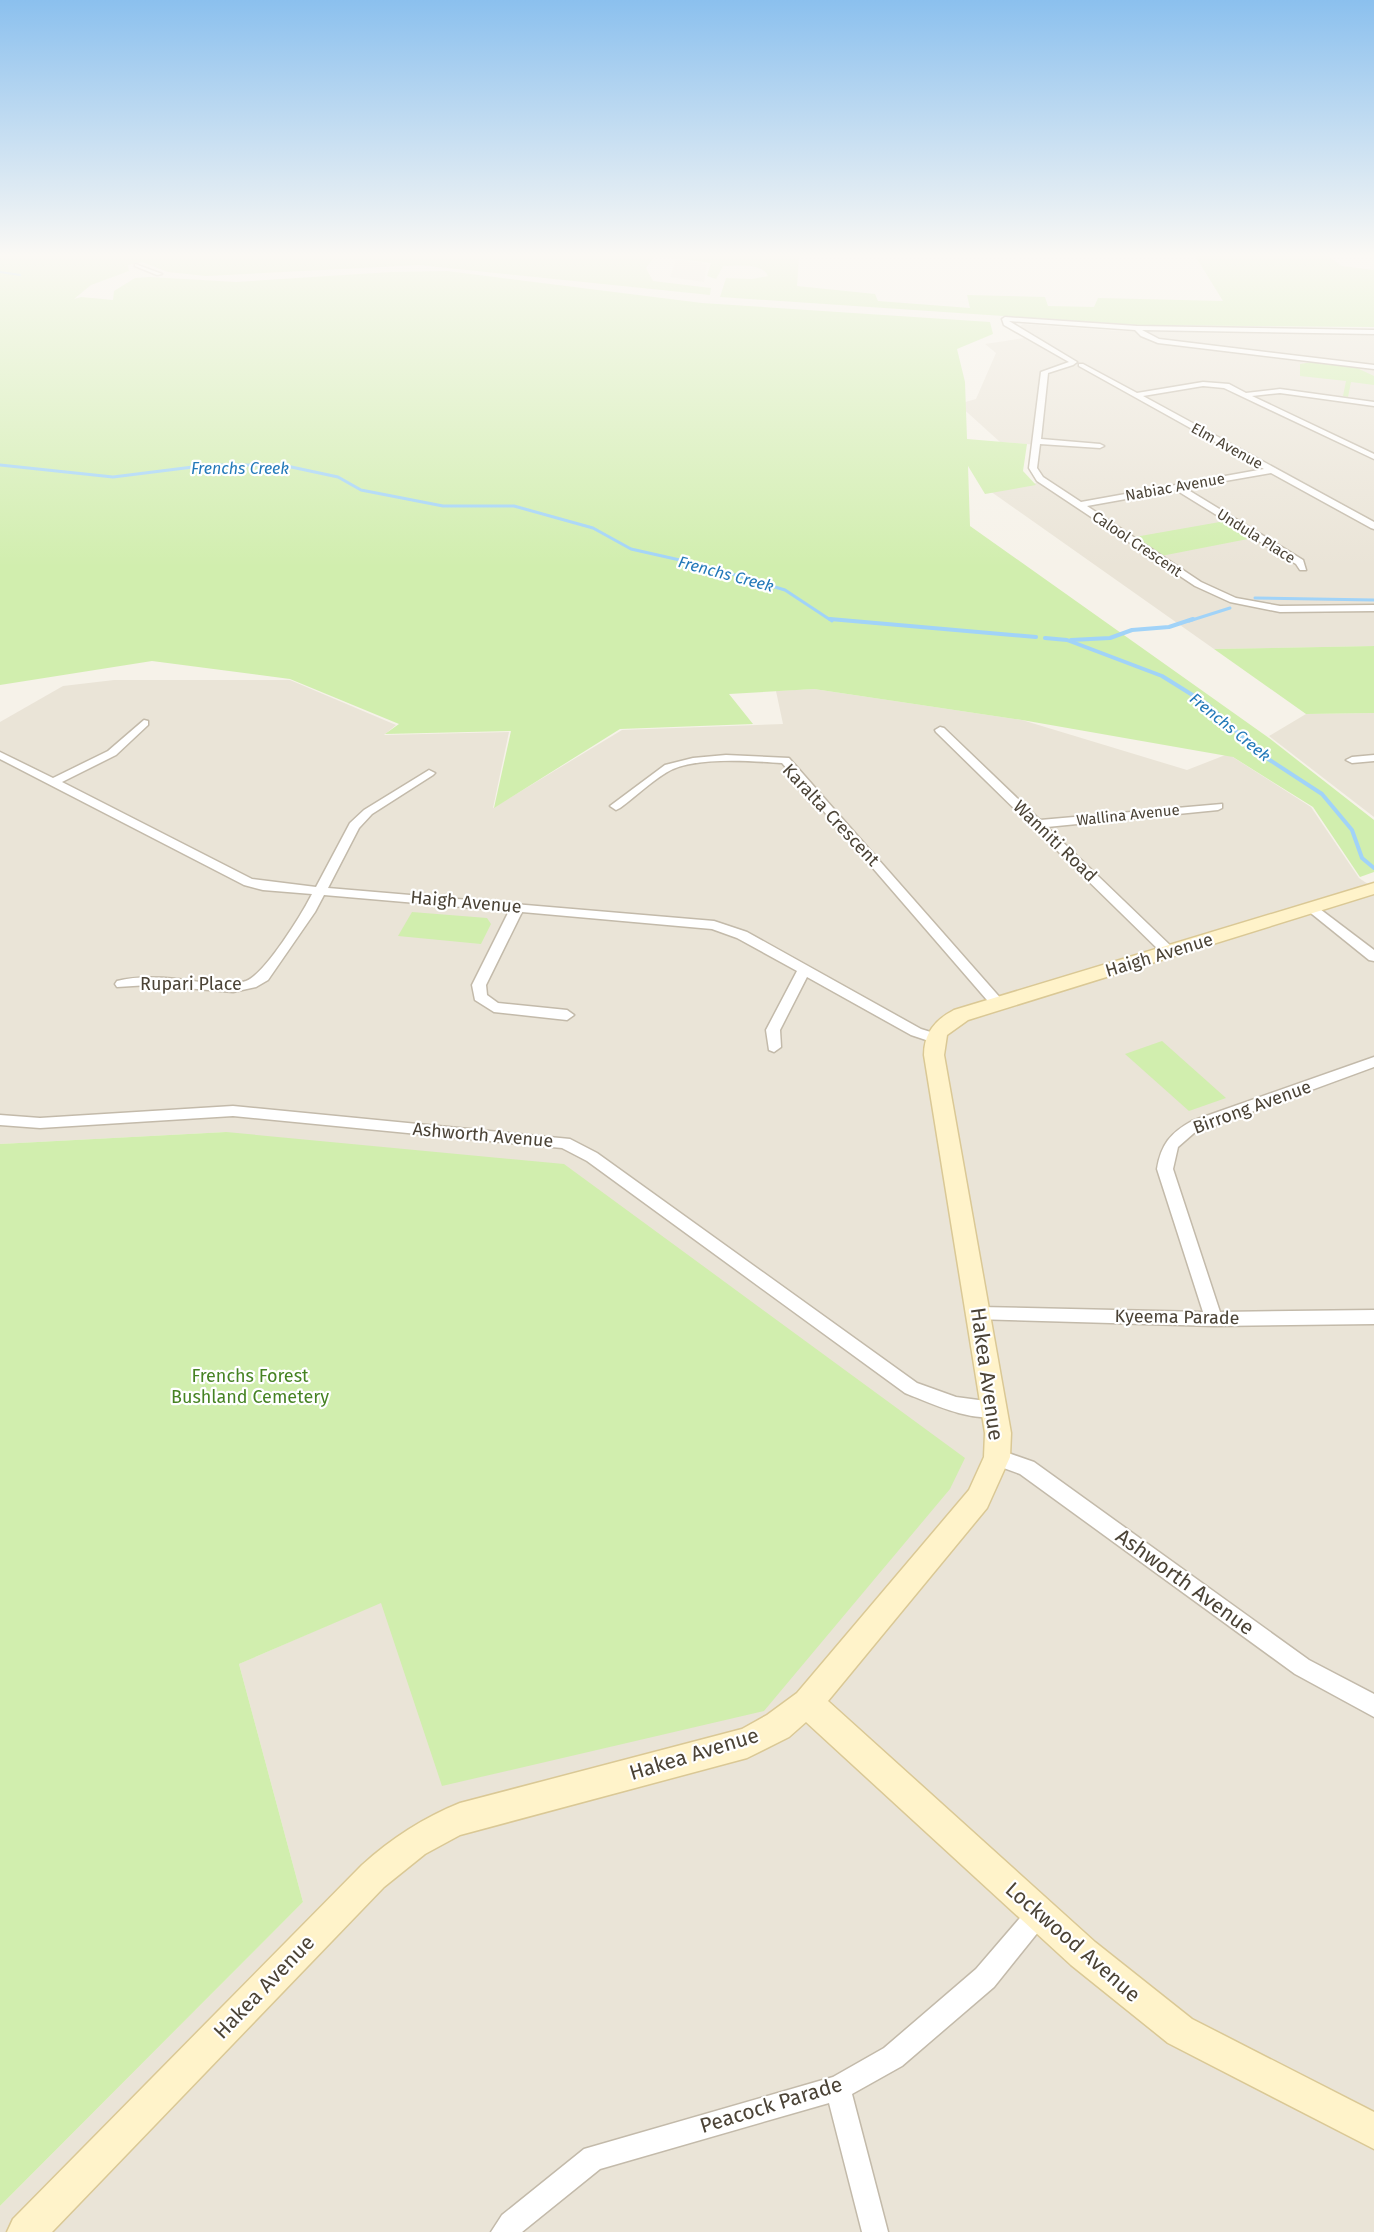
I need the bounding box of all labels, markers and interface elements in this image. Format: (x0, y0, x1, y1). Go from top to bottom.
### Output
street label: Elm Avenue (1188, 419, 1266, 473)
water label: Frenchs Creek (191, 459, 289, 478)
street label: Nabiac Avenue (1124, 469, 1226, 505)
street label: Undula Place (1214, 505, 1298, 567)
street label: Calool Crescent (1089, 507, 1186, 581)
water label: Frenchs Creek (676, 552, 776, 596)
water label: Frenchs Creek (1186, 689, 1274, 765)
street label: Karalta Crescent (778, 759, 884, 871)
street label: Wanniti Road (1008, 796, 1102, 886)
street label: Wallina Avenue (1075, 801, 1181, 829)
street label: Haigh Avenue (409, 886, 523, 918)
street label: Haigh Avenue (1102, 928, 1216, 982)
street label: Rupari Place (140, 973, 242, 995)
street label: Birrong Avenue (1190, 1075, 1314, 1139)
street label: Ashworth Avenue (412, 1118, 554, 1152)
street label: Kyeema Parade (1114, 1305, 1240, 1329)
street label: Hakea Avenue (965, 1306, 1009, 1442)
park label: Frenchs Forest Bushland Cemetery (171, 1365, 329, 1408)
street label: Ashworth Avenue (1111, 1523, 1259, 1641)
street label: Hakea Avenue (626, 1722, 762, 1786)
street label: Lockwood Avenue (1000, 1876, 1146, 2008)
street label: Hakea Avenue (208, 1930, 320, 2044)
street label: Peacock Parade (697, 2071, 845, 2139)

